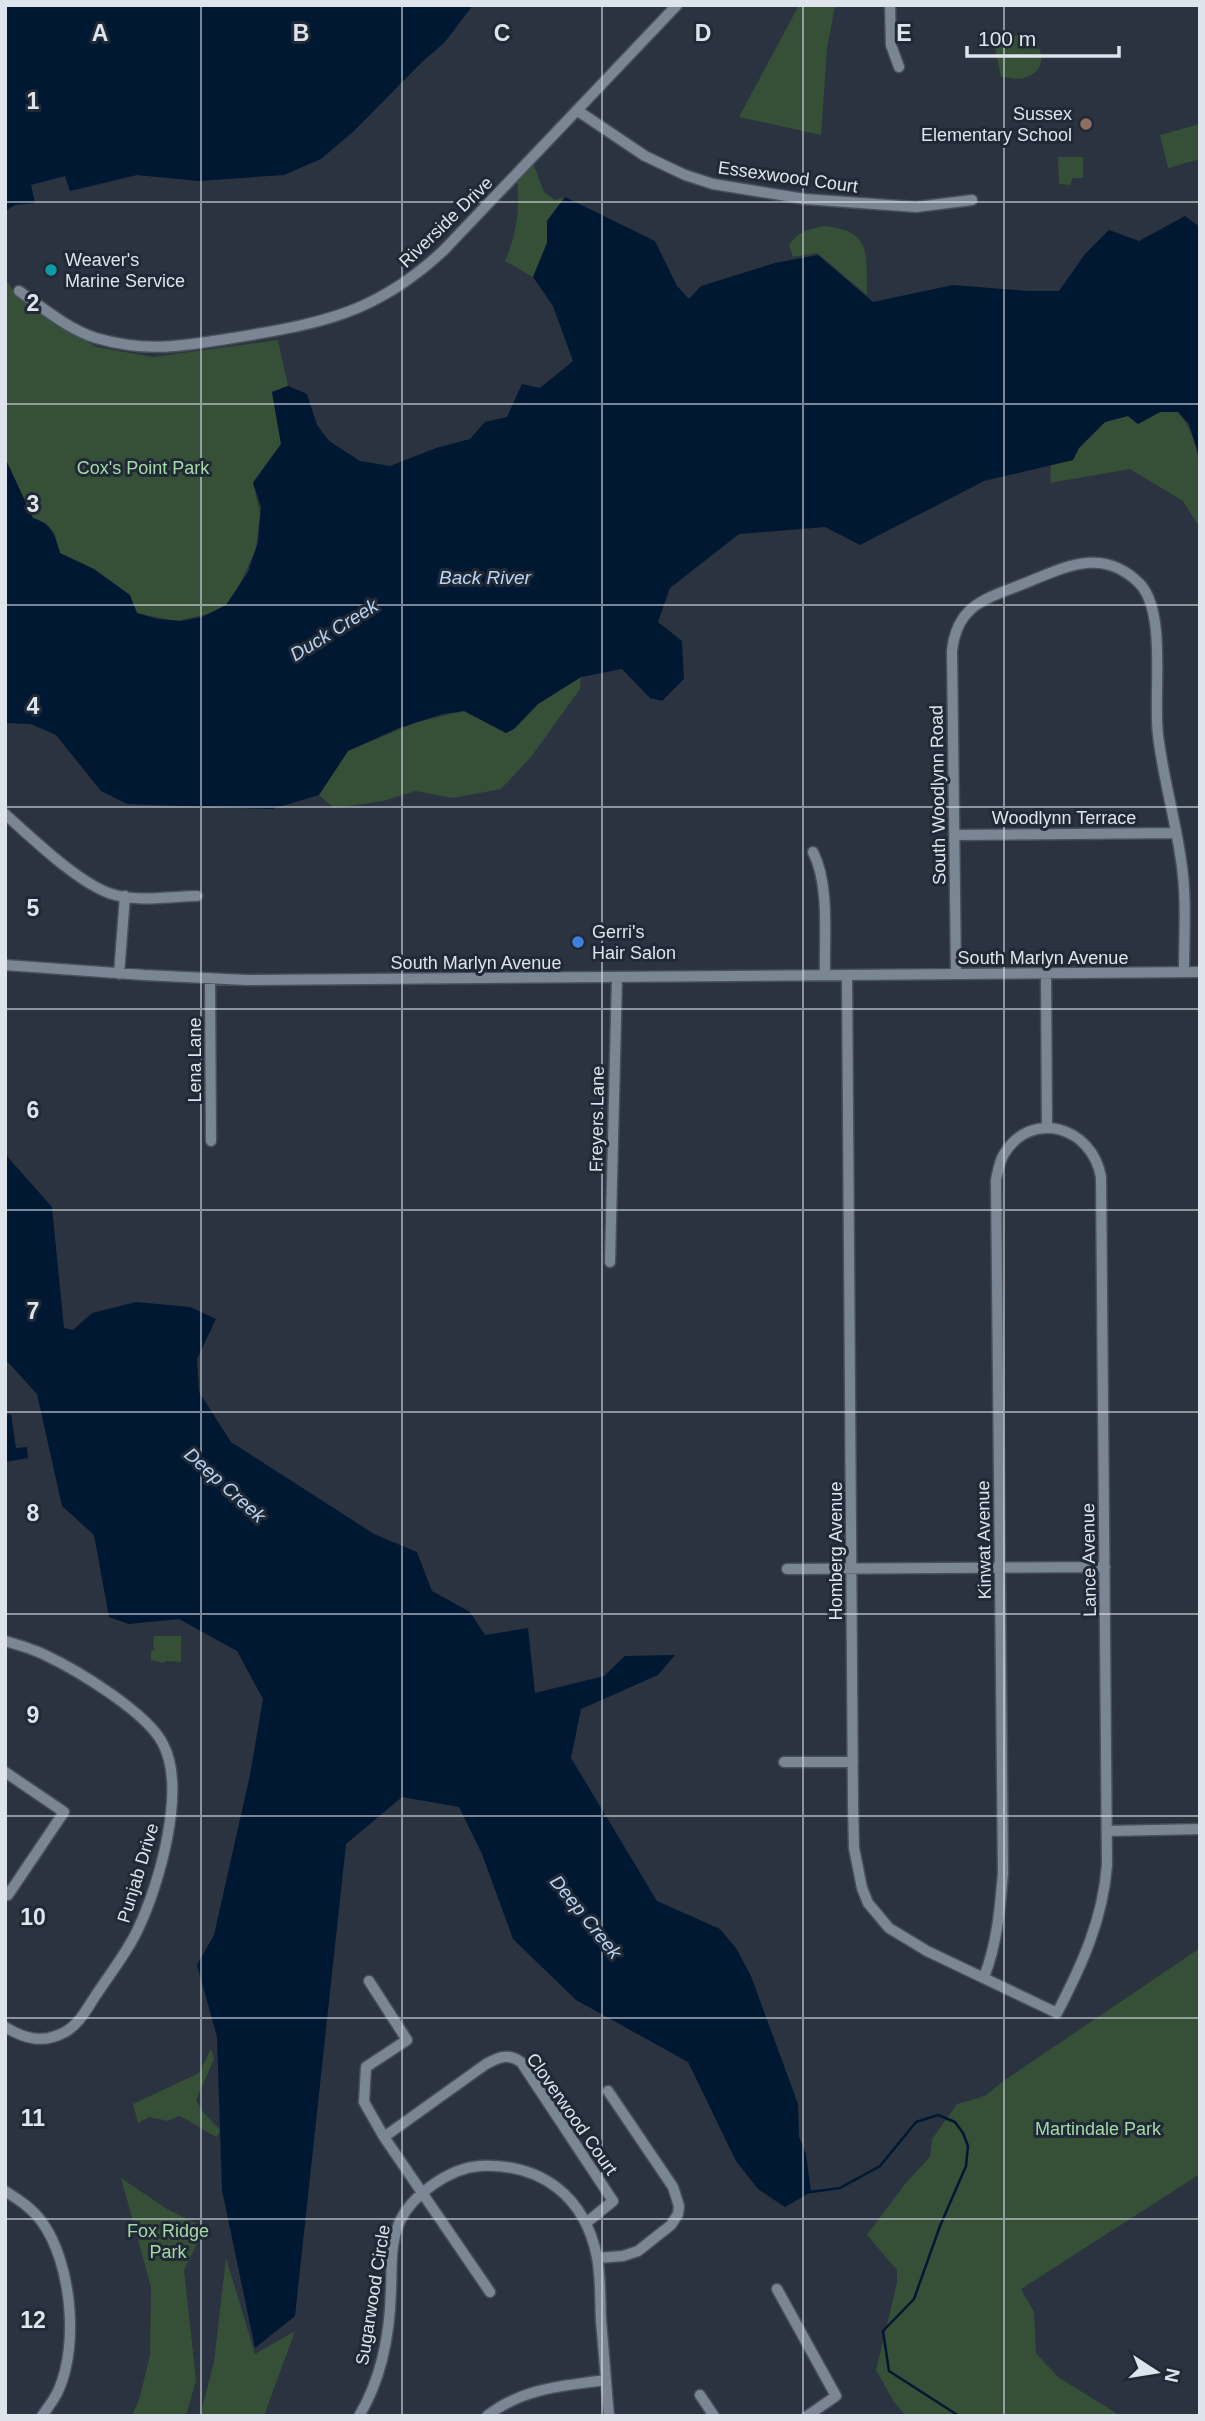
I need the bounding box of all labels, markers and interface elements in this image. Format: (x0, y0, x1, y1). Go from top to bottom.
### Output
scale bar (967, 14, 1119, 58)
text: A (92, 20, 108, 46)
text: B (293, 20, 309, 46)
text: C (494, 20, 510, 46)
text: D (695, 20, 711, 46)
text: E (896, 20, 912, 46)
text: 100 m (978, 27, 1036, 50)
text: 1 (27, 88, 40, 114)
place label: Sussex Elementary School (921, 104, 1072, 145)
marker: Sussex Elementary School (1078, 116, 1094, 132)
street label: Essexwood Court (717, 157, 859, 197)
street label: Riverside Drive (395, 172, 497, 272)
place label: Weaver's Marine Service (65, 250, 185, 291)
marker: Weaver's Marine Service (43, 262, 59, 278)
text: 2 (27, 290, 39, 316)
park label: Cox's Point Park (77, 458, 210, 478)
text: 3 (27, 491, 39, 517)
water label: Back River (439, 567, 532, 588)
water label: Duck Creek (286, 594, 383, 665)
text: 4 (27, 693, 40, 719)
street label: South Woodlynn Road (926, 705, 950, 885)
street label: Woodlynn Terrace (992, 808, 1136, 828)
text: 5 (27, 895, 40, 921)
place label: Gerri's Hair Salon (592, 922, 676, 963)
marker: Gerri's Hair Salon (570, 934, 586, 950)
street label: South Marlyn Avenue (958, 948, 1128, 968)
street label: South Marlyn Avenue (391, 953, 561, 973)
street label: Lena Lane (185, 1017, 205, 1103)
street label: Freyers Lane (586, 1066, 608, 1172)
text: 6 (27, 1097, 39, 1123)
text: 7 (27, 1298, 39, 1324)
water label: Deep Creek (180, 1443, 271, 1528)
street label: Kinwat Avenue (973, 1480, 995, 1600)
street label: Homberg Avenue (826, 1482, 846, 1620)
text: 8 (27, 1500, 40, 1526)
street label: Lance Avenue (1078, 1503, 1100, 1617)
text: 9 (27, 1702, 39, 1728)
street label: Punjab Drive (113, 1821, 163, 1925)
water label: Deep Creek (546, 1871, 627, 1964)
text: 10 (20, 1904, 46, 1930)
street label: Cloverwood Court (522, 2049, 622, 2179)
text: 11 (21, 2105, 45, 2131)
park label: Martindale Park (1035, 2119, 1162, 2139)
park label: Fox Ridge Park (127, 2221, 209, 2262)
street label: Sugarwood Circle (352, 2223, 394, 2367)
text: 12 (20, 2307, 46, 2333)
north arrow (1121, 2337, 1191, 2407)
text: N (1160, 2367, 1184, 2384)

